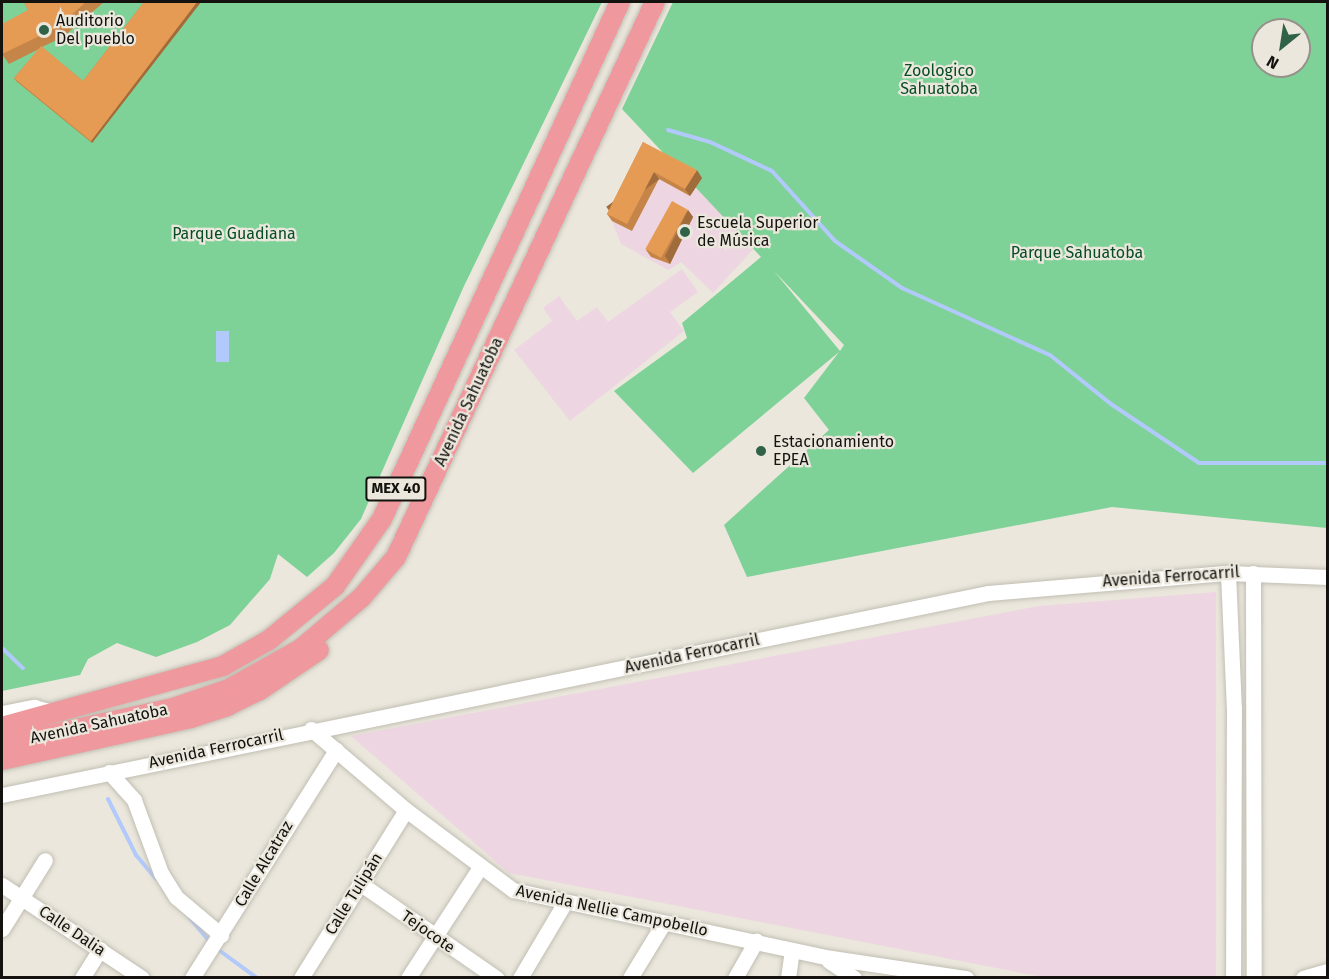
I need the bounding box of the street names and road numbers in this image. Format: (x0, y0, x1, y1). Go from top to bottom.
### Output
street label: Avenida Sahuatoba (431, 335, 507, 469)
road number: MEX 40 (364, 477, 428, 501)
street label: Avenida Ferrocarril (1102, 563, 1240, 591)
street label: Avenida Ferrocarril (623, 630, 761, 678)
street label: Avenida Sahuatoba (29, 700, 169, 748)
street label: Avenida Ferrocarril (147, 725, 285, 773)
street label: Calle Alcatraz (231, 818, 297, 910)
street label: Calle Tulipán (321, 849, 387, 939)
street label: Avenida Nellie Campobello (514, 881, 710, 941)
street label: Calle Dalia (35, 902, 109, 960)
street label: Tejocote (398, 907, 458, 957)

